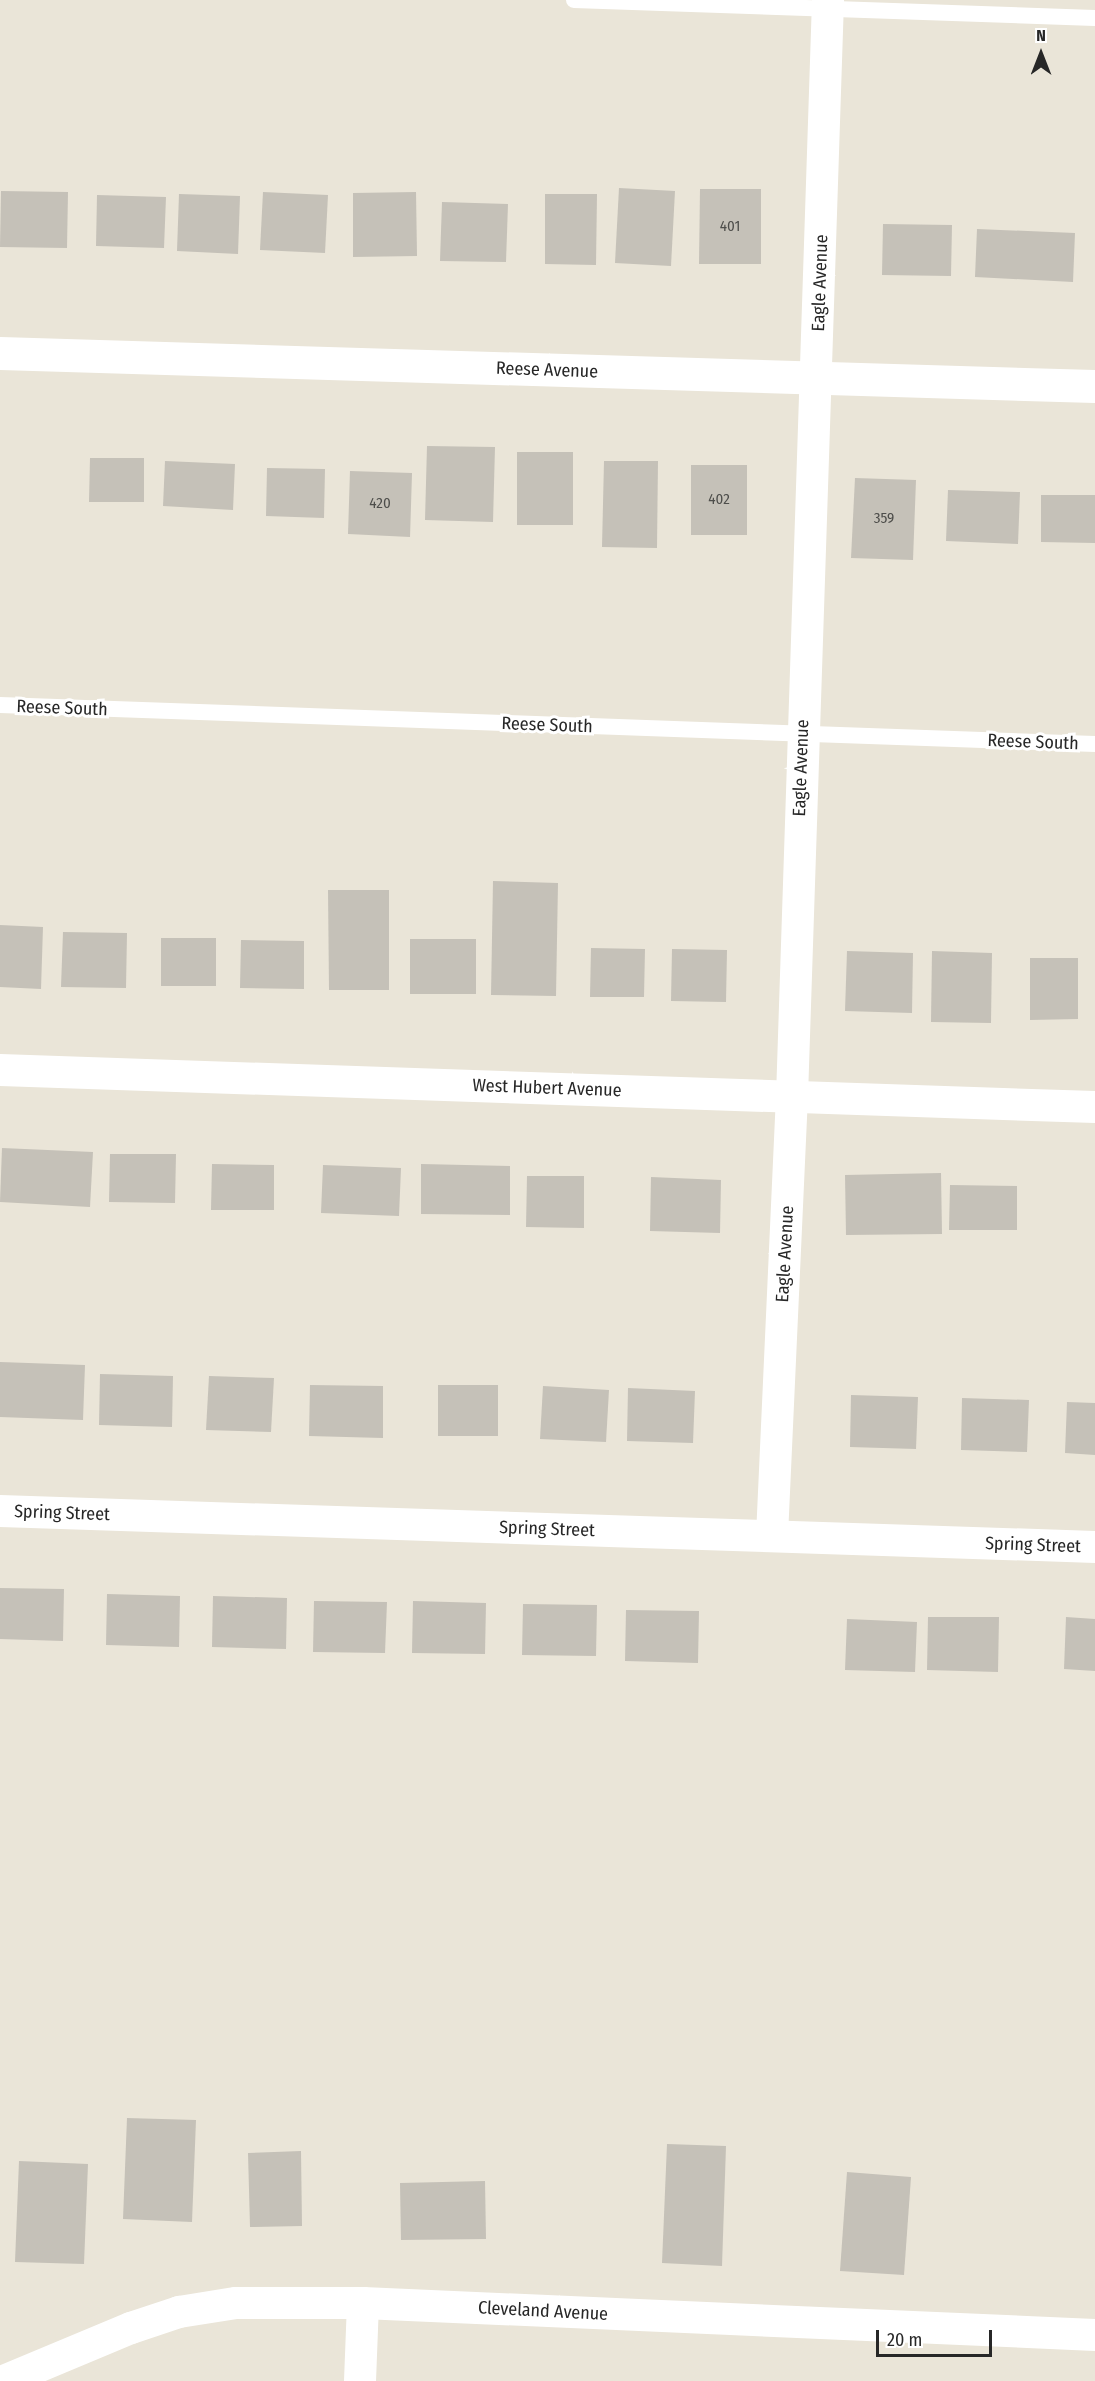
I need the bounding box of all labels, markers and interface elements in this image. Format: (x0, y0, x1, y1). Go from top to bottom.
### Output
north arrow (1011, 24, 1071, 84)
text: N (1036, 26, 1046, 45)
house number: 401 (720, 218, 740, 236)
street label: Eagle Avenue (808, 234, 832, 332)
street label: Reese Avenue (496, 357, 598, 383)
house number: 402 (708, 491, 730, 509)
house number: 420 (369, 495, 391, 513)
house number: 359 (874, 510, 894, 528)
street label: Reese South (16, 696, 108, 720)
street label: Reese South (501, 713, 593, 737)
street label: Eagle Avenue (789, 719, 813, 817)
street label: Reese South (987, 730, 1079, 754)
street label: West Hubert Avenue (472, 1075, 622, 1101)
street label: Eagle Avenue (772, 1205, 798, 1303)
street label: Spring Street (14, 1501, 110, 1525)
street label: Spring Street (499, 1517, 595, 1541)
street label: Spring Street (985, 1533, 1081, 1557)
street label: Cleveland Avenue (477, 2297, 609, 2325)
scale bar (879, 2318, 994, 2356)
text: 20 m (887, 2329, 922, 2351)

